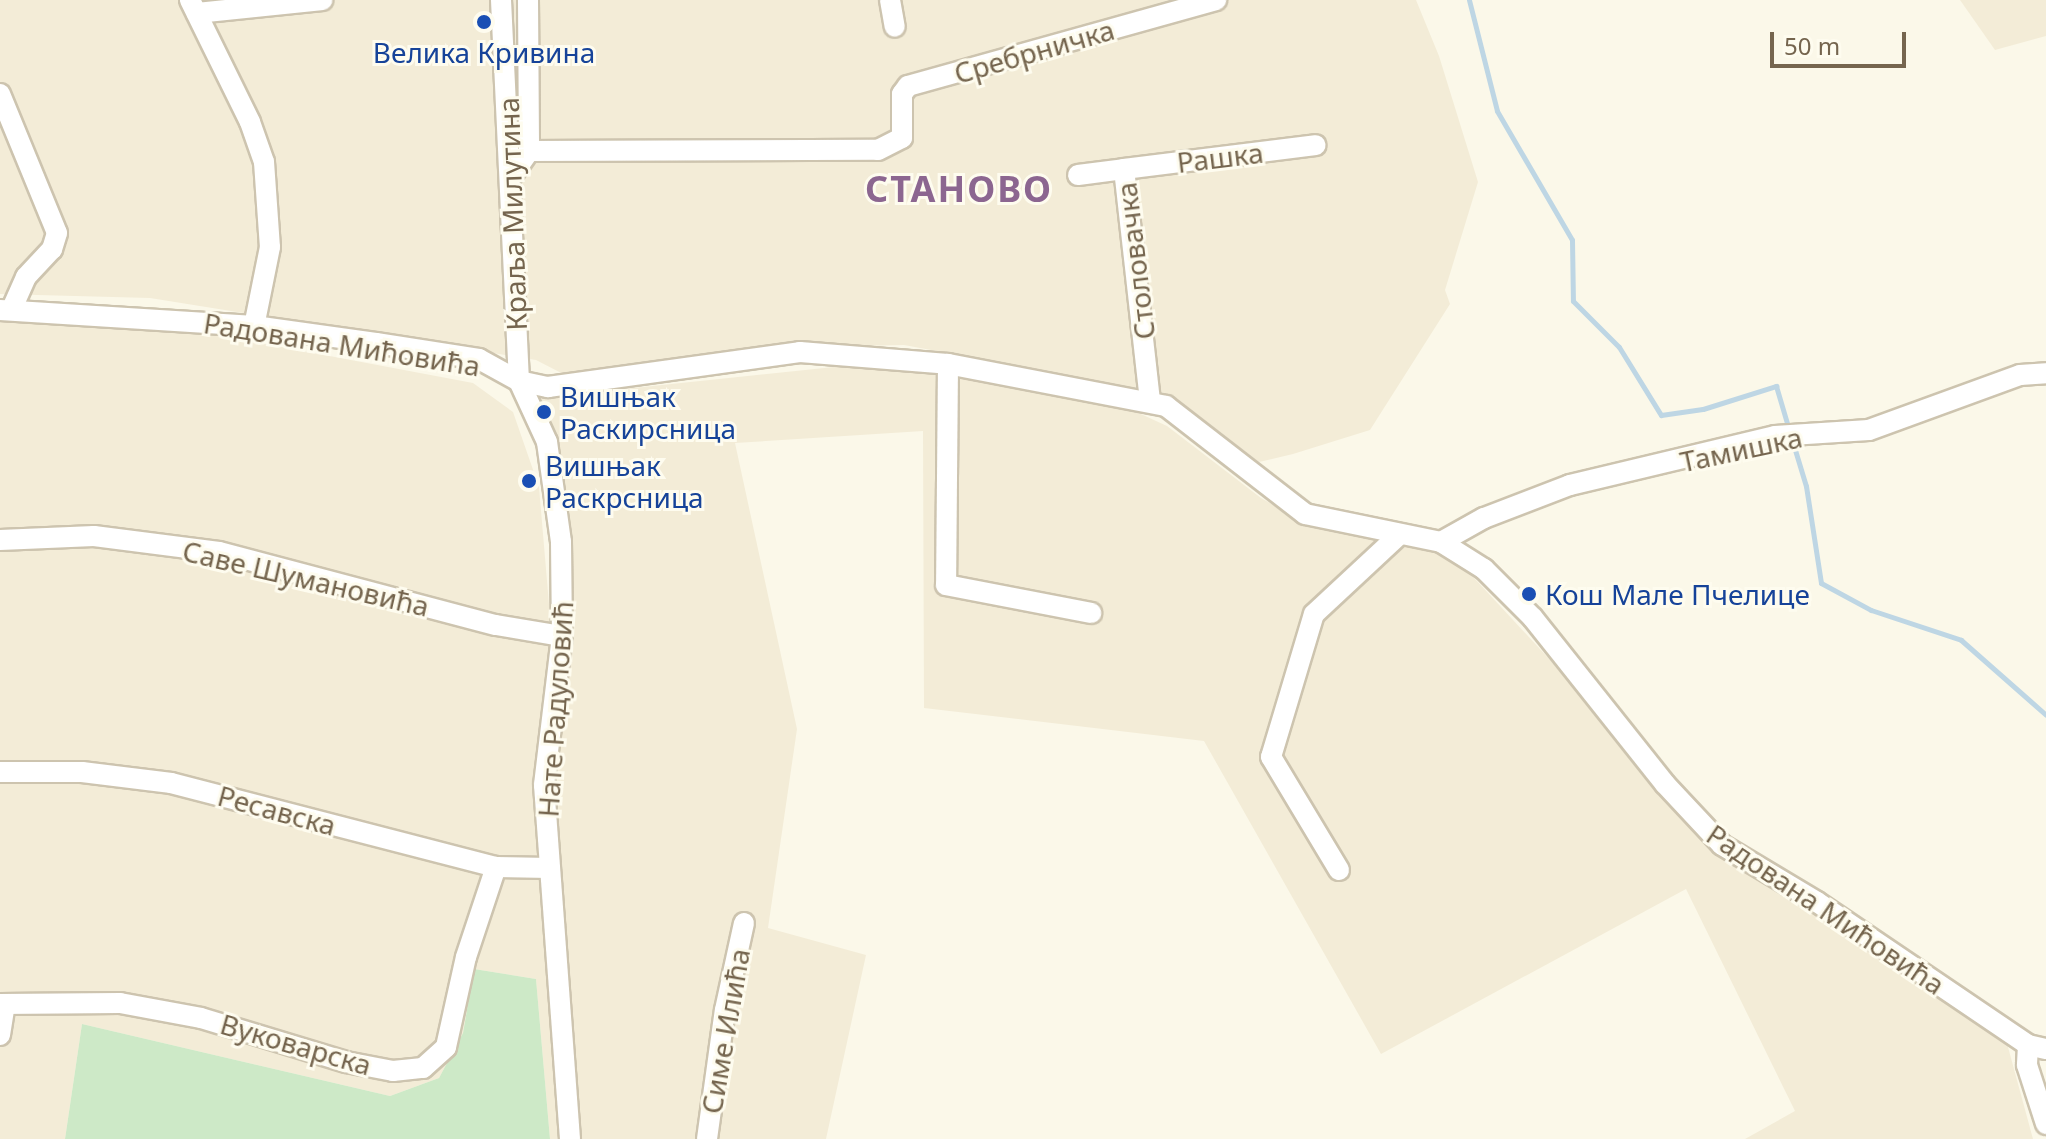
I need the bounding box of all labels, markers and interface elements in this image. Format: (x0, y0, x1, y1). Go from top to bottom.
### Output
street label: Сребрничка (950, 12, 1118, 90)
marker: Велика Кривина (475, 13, 493, 31)
scale bar (1774, 16, 1910, 66)
text: 50 m (1784, 29, 1840, 62)
place label: Велика Кривина (373, 35, 595, 69)
street label: Краља Милутина (491, 97, 533, 331)
street label: Рашка (1175, 135, 1265, 179)
district label: СТАНОВО (865, 167, 1053, 211)
street label: Столовачка (1109, 180, 1161, 342)
street label: Радована Мићовића (201, 306, 483, 382)
place label: Вишњак Раскирсница (560, 379, 736, 445)
marker: Вишњак Раскирсница (535, 403, 553, 421)
street label: Тамишка (1677, 420, 1805, 478)
place label: Вишњак Раскрсница (545, 448, 704, 514)
marker: Вишњак Раскрсница (520, 472, 538, 490)
street label: Саве Шумановића (179, 533, 433, 623)
place label: Кош Мале Пчелице (1545, 577, 1810, 611)
marker: Кош Мале Пчелице (1520, 585, 1538, 603)
street label: Нате Радуловић (531, 600, 579, 818)
street label: Ресавска (214, 778, 340, 842)
street label: Радована Мићовића (1701, 817, 1951, 1001)
street label: Симе Илића (694, 946, 756, 1116)
street label: Вуковарска (217, 1006, 375, 1082)

